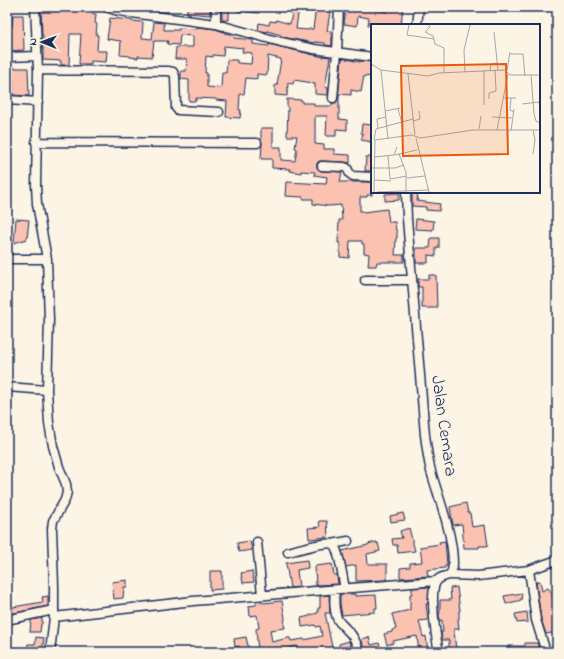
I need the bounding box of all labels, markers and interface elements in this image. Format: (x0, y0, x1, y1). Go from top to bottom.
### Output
north arrow (22, 22, 62, 62)
inset map (371, 24, 540, 193)
text: N (25, 38, 41, 46)
street label: Jalan Cemara (423, 374, 463, 478)

